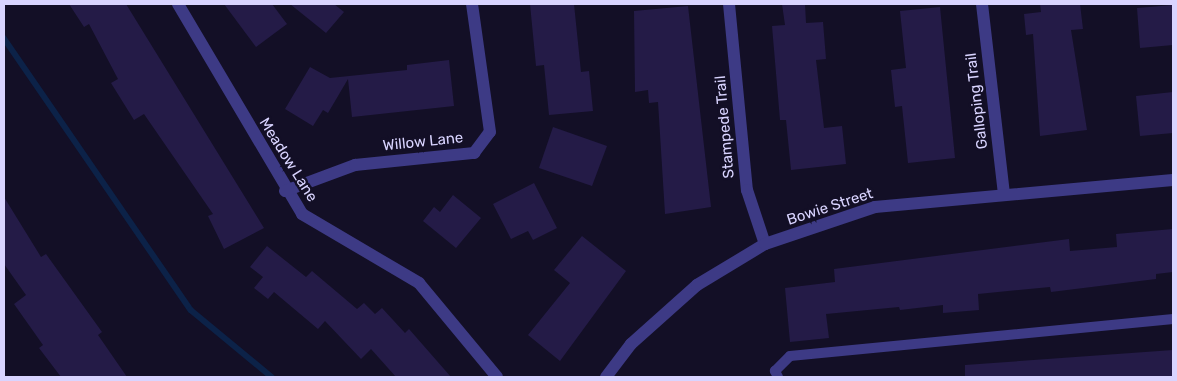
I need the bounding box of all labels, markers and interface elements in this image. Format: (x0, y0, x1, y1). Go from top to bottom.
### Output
street label: Galloping Trail (962, 52, 992, 150)
street label: Stampede Trail (712, 75, 738, 179)
street label: Meadow Lane (255, 115, 321, 205)
street label: Willow Lane (382, 129, 464, 155)
street label: Bowie Street (785, 185, 875, 229)

